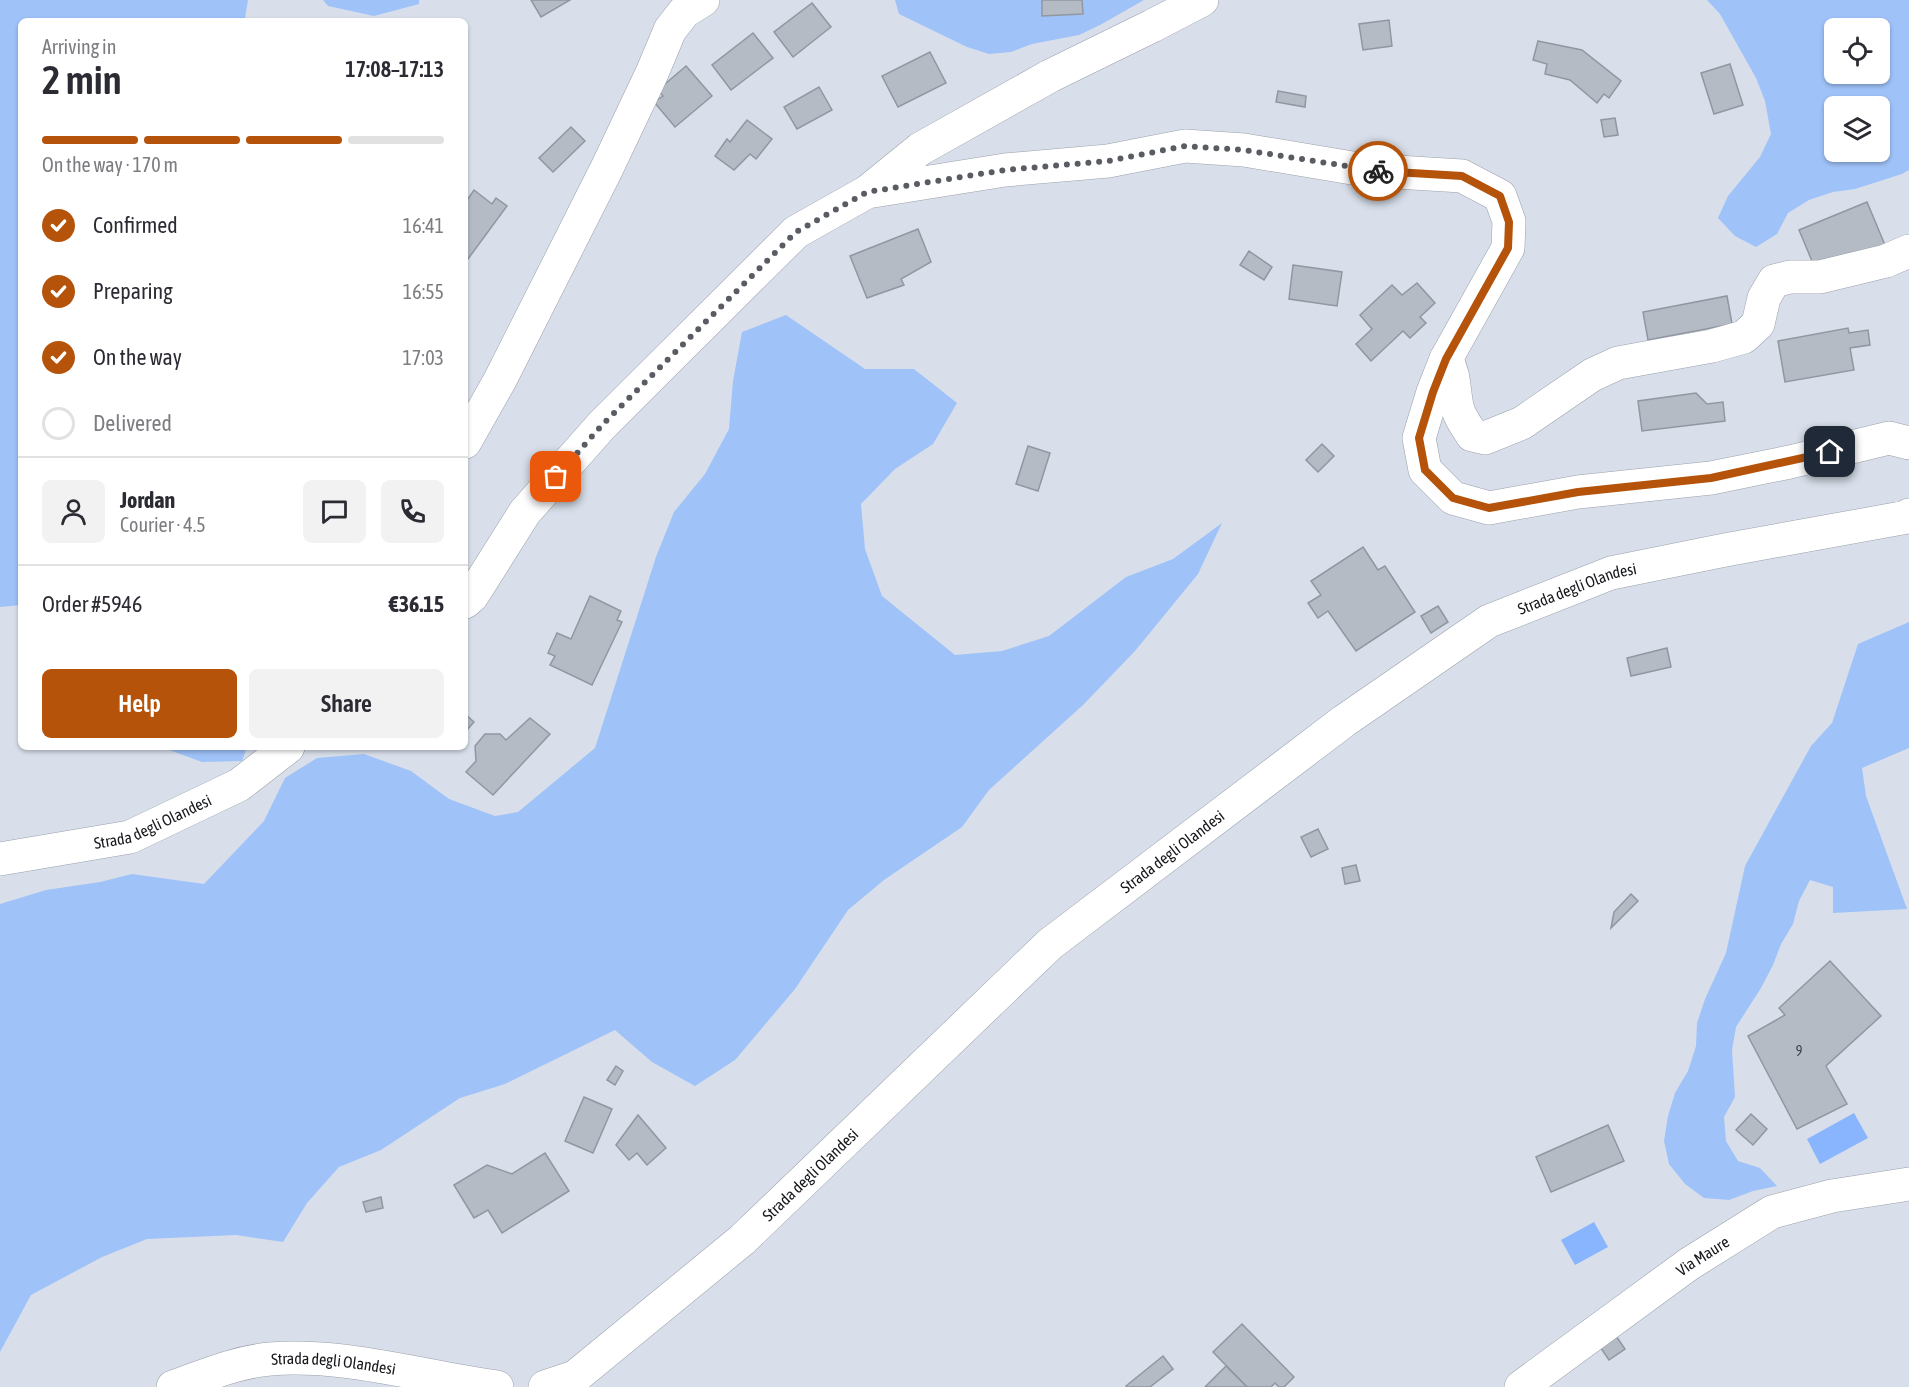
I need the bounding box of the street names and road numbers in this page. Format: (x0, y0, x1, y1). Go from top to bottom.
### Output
street label: Strada degli Olandesi (1515, 559, 1638, 618)
street label: Strada degli Olandesi (92, 791, 214, 852)
street label: Strada degli Olandesi (1117, 806, 1227, 896)
street label: Strada degli Olandesi (759, 1125, 861, 1225)
street label: Via Maure (1673, 1232, 1732, 1279)
street label: Strada degli Olandesi (270, 1349, 397, 1378)

